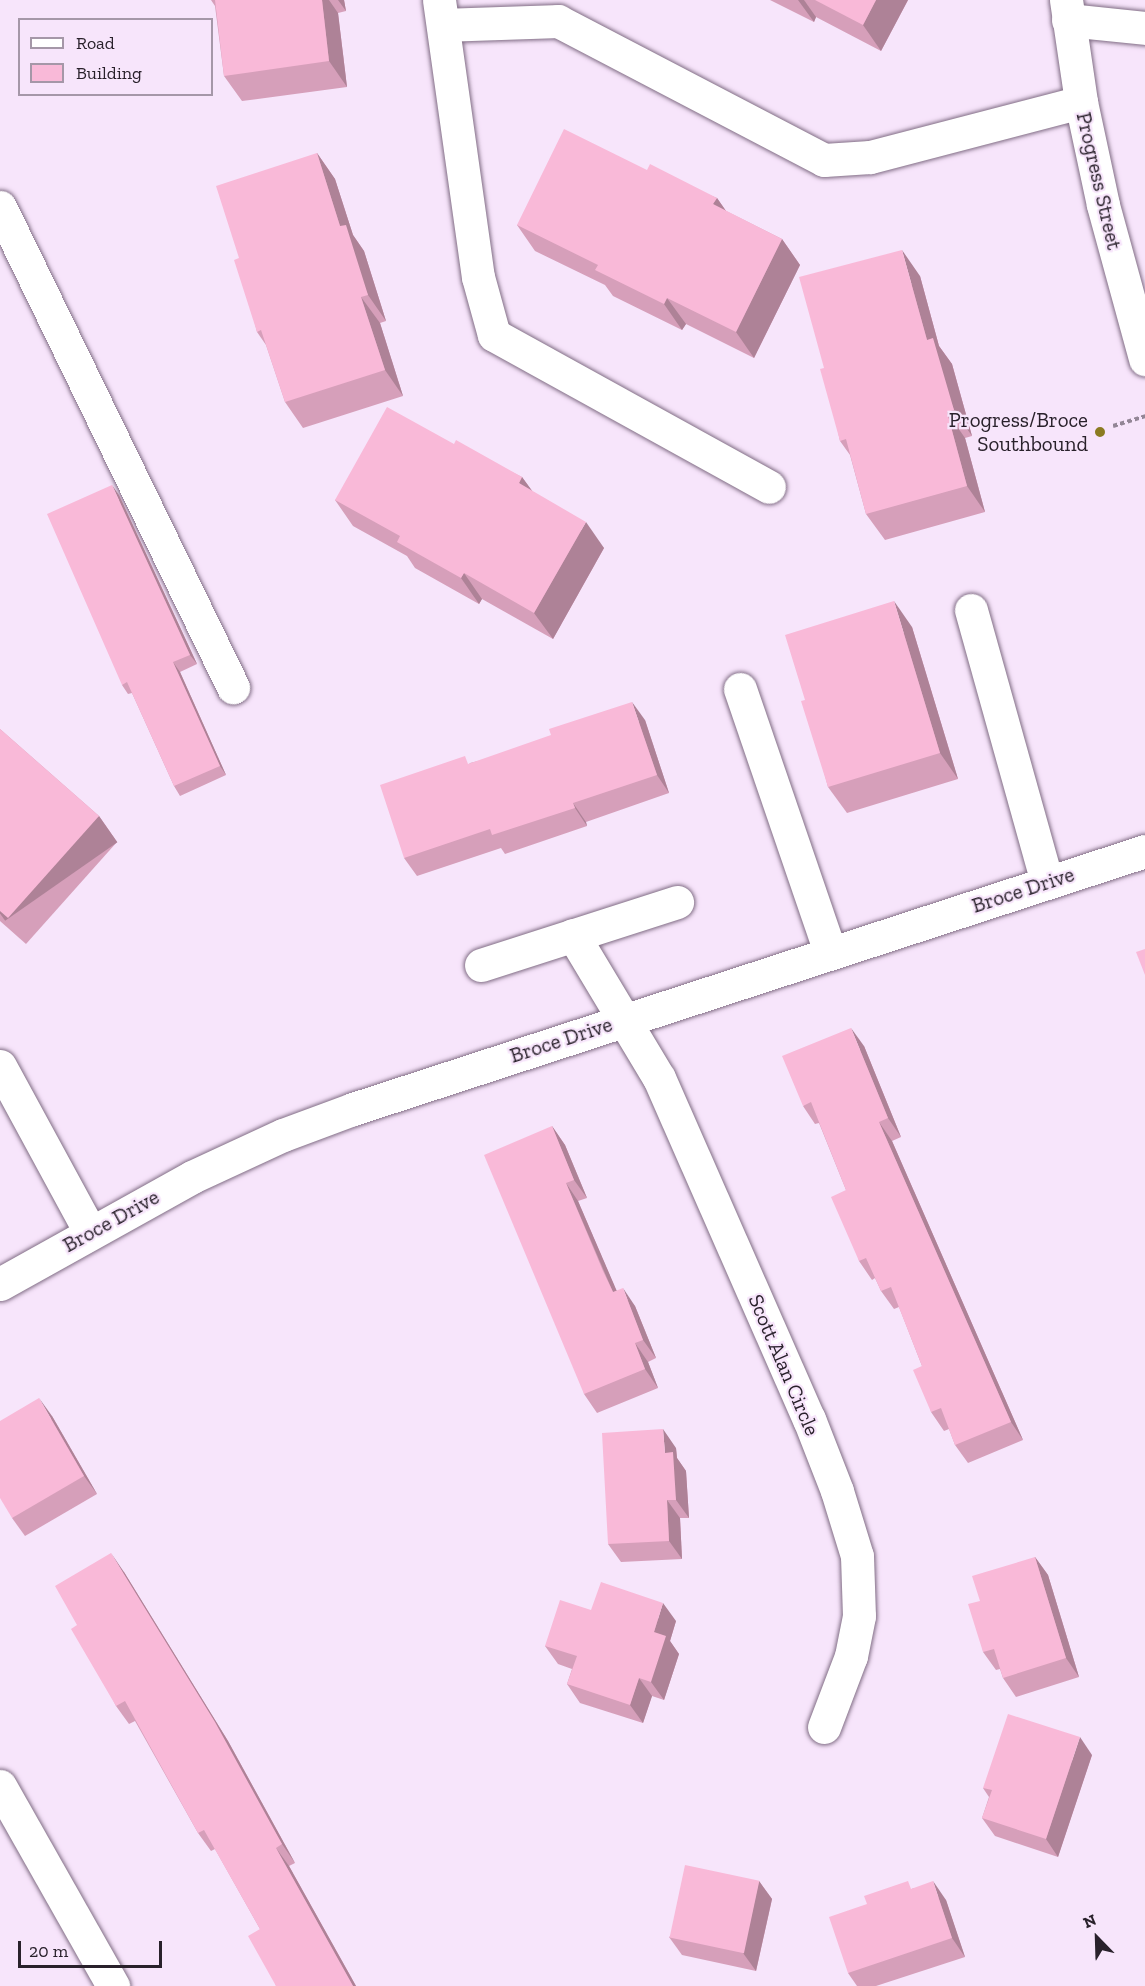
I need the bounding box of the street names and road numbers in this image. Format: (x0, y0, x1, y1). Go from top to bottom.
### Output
street label: Progress Street (1071, 110, 1127, 252)
street label: Broce Drive (969, 862, 1077, 918)
street label: Broce Drive (507, 1012, 615, 1068)
street label: Broce Drive (59, 1184, 163, 1258)
street label: Scott Alan Circle (743, 1290, 825, 1440)

